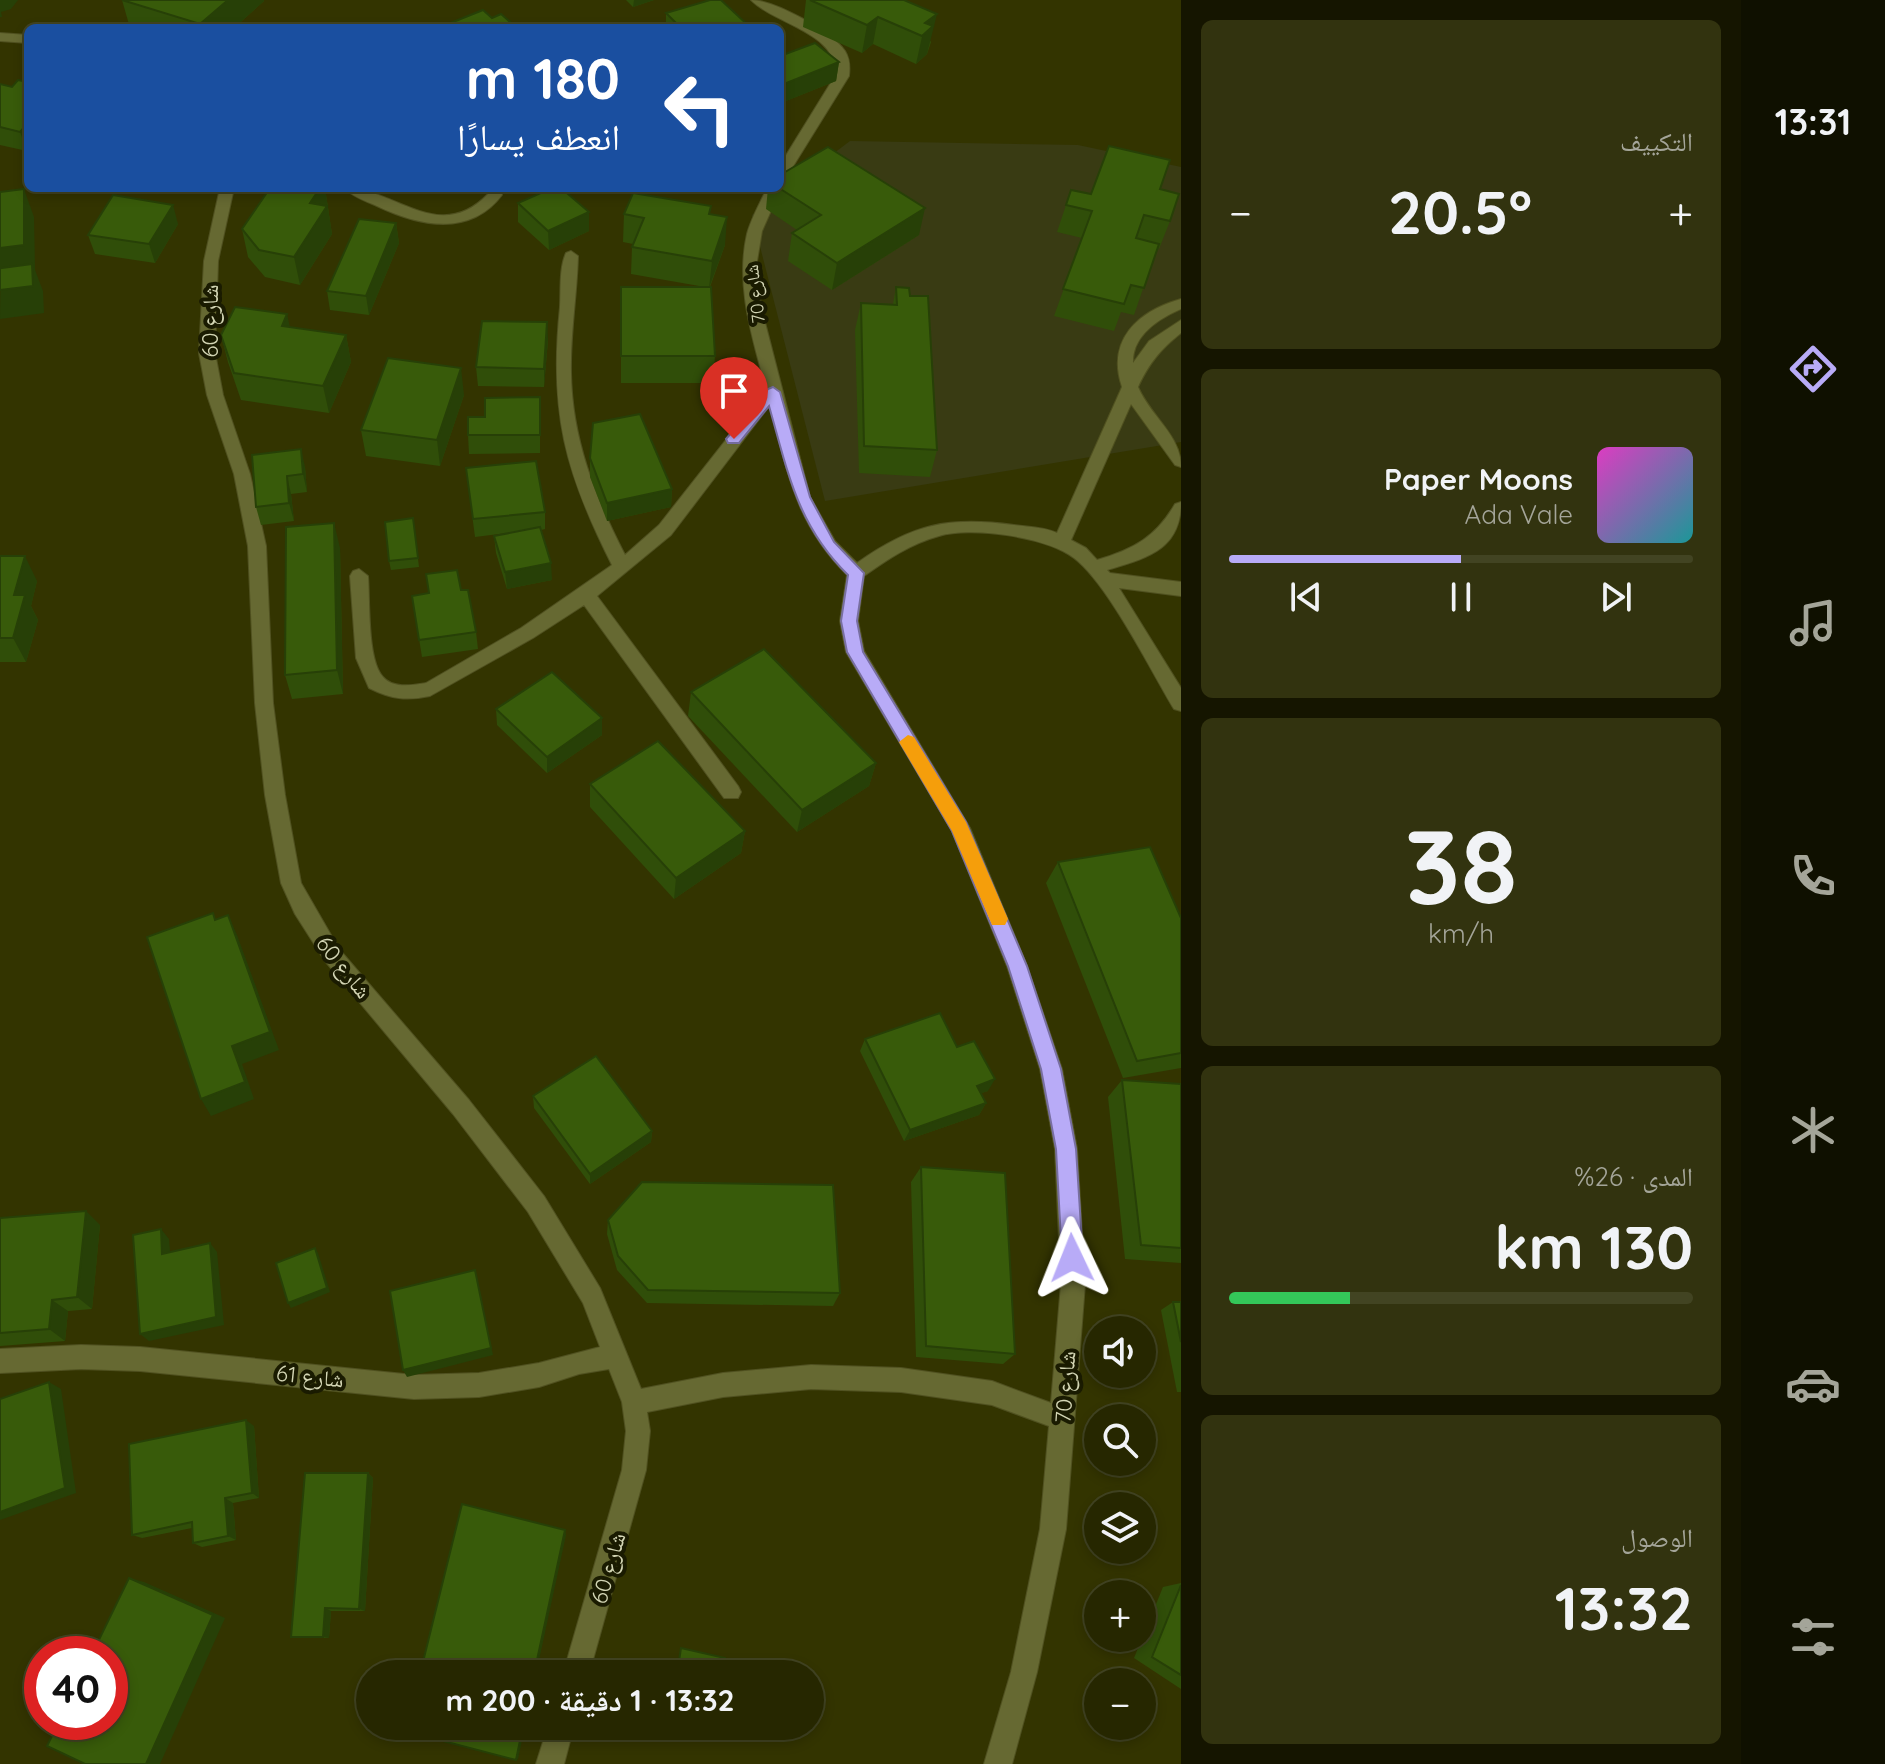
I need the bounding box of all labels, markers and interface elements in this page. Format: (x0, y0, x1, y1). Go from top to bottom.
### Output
text: 180 m (466, 43, 620, 113)
icon: left (648, 56, 752, 160)
text: 13:31 (1775, 99, 1851, 144)
text: انعطف يسارًا (457, 114, 620, 159)
text: التكييف (1620, 125, 1693, 158)
text: 20.5° (1388, 174, 1532, 249)
text: − (1229, 185, 1252, 240)
text: + (1668, 185, 1693, 240)
street label: شارع 70 (740, 263, 770, 325)
street label: شارع 60 (196, 285, 224, 357)
icon: directions (1785, 341, 1841, 397)
pin (700, 357, 768, 439)
icon: arrive (712, 369, 756, 413)
text: Paper Moons (1384, 460, 1573, 498)
text: Ada Vale (1464, 498, 1573, 531)
icon: previous (1284, 575, 1328, 619)
icon: pause (1439, 575, 1483, 619)
icon: next (1594, 575, 1638, 619)
icon: music (1785, 595, 1841, 651)
text: 38 (1405, 800, 1517, 930)
icon: phone (1785, 848, 1841, 904)
text: km/h (1428, 917, 1494, 950)
street label: شارع 60 (310, 930, 378, 1004)
icon: climate (1785, 1102, 1841, 1158)
text: المدى · 26% (1574, 1160, 1693, 1193)
text: 130 km (1494, 1209, 1693, 1284)
position arrow (1030, 1216, 1114, 1300)
map controls (1084, 1316, 1156, 1740)
button: sound (1084, 1316, 1156, 1388)
street label: شارع 70 (1049, 1350, 1081, 1424)
icon: car (1785, 1356, 1841, 1412)
street label: شارع 61 (275, 1359, 345, 1393)
button: search (1084, 1404, 1156, 1476)
button: layers (1084, 1492, 1156, 1564)
text: الوصول (1621, 1521, 1693, 1554)
street label: شارع 60 (585, 1529, 631, 1607)
text: 13:32 (1555, 1570, 1693, 1645)
button: + (1084, 1580, 1156, 1652)
icon: filters (1785, 1609, 1841, 1665)
speed limit sign: 40 (24, 1636, 128, 1740)
button: − (1084, 1668, 1156, 1740)
text: 13:32 · 1 دقيقة · 200 m (445, 1681, 735, 1719)

